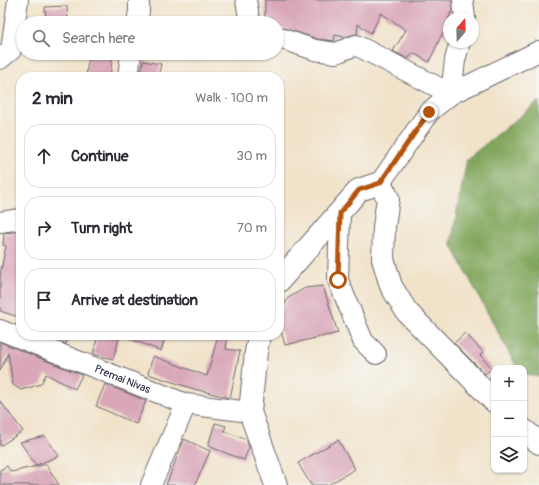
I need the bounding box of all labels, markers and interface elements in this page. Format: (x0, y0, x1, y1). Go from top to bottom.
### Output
north arrow (443, 12, 479, 48)
search box (16, 16, 284, 60)
icon: search (30, 27, 52, 49)
text: Search here (62, 29, 135, 48)
text: 2 min (32, 88, 73, 109)
text: Walk · 100 m (195, 90, 268, 106)
route end (420, 103, 438, 121)
icon: ahead (33, 145, 55, 167)
text: Continue (71, 147, 129, 166)
text: 30 m (237, 148, 267, 164)
icon: right (33, 217, 55, 239)
text: Turn right (71, 219, 132, 238)
text: 70 m (237, 220, 267, 236)
route start (329, 271, 347, 289)
icon: arrive (33, 289, 55, 311)
text: Arrive at destination (71, 291, 198, 310)
street label: Premai Nivas (93, 362, 152, 396)
map controls (491, 365, 527, 473)
button: + (491, 365, 527, 401)
button: − (491, 401, 527, 437)
button: layers (491, 437, 527, 473)

